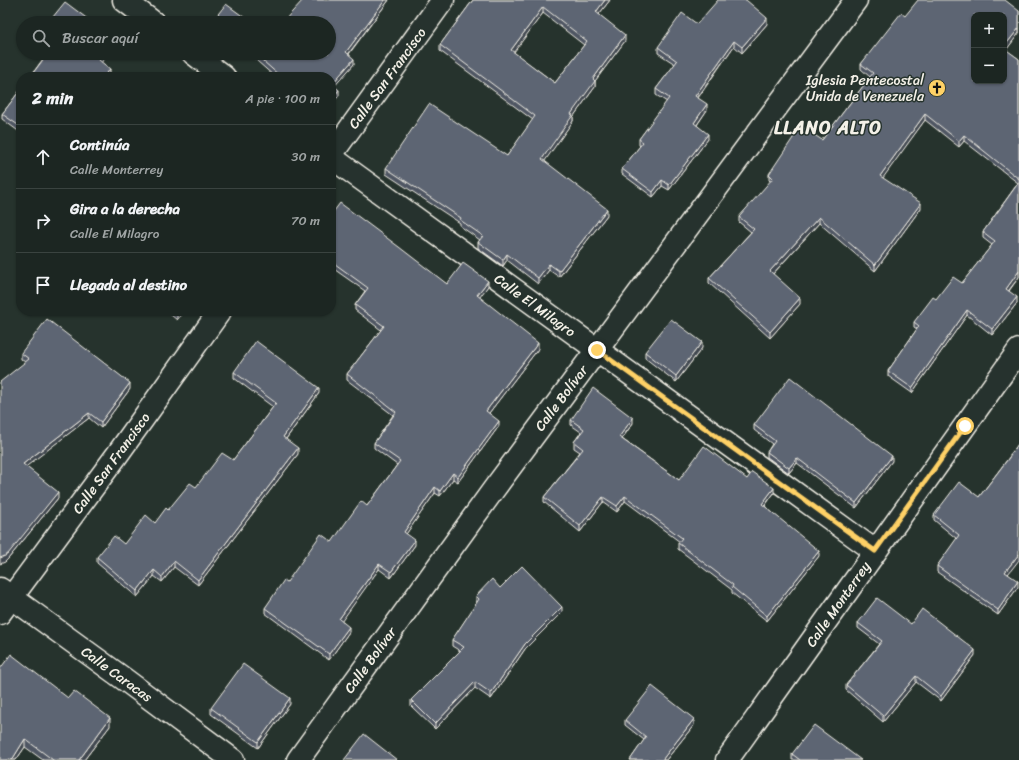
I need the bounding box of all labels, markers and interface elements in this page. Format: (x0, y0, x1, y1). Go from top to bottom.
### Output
map controls (971, 12, 1007, 84)
button: + (971, 12, 1007, 48)
search box (16, 16, 336, 60)
street label: Calle San Francisco (342, 22, 433, 135)
text: Buscar aquí (62, 25, 139, 51)
icon: search (30, 27, 52, 49)
button: − (971, 48, 1007, 84)
place label: Iglesia Pentecostal Unida de Venezuela (805, 68, 925, 109)
church icon: Iglesia Pentecostal Unida de Venezuela (927, 78, 947, 98)
text: 2 min (32, 83, 73, 113)
text: A pie · 100 m (245, 87, 320, 110)
district label: LLANO ALTO (774, 112, 882, 144)
text: Continúa (70, 132, 129, 158)
text: 30 m (291, 145, 320, 168)
icon: ahead (32, 146, 54, 168)
text: Calle Monterrey (70, 158, 163, 181)
text: Gira a la derecha (70, 196, 180, 222)
text: 70 m (291, 209, 320, 232)
icon: right (32, 210, 54, 232)
text: Calle El Milagro (70, 222, 159, 245)
street label: Calle El Milagro (488, 267, 581, 344)
text: Llegada al destino (70, 272, 187, 298)
icon: arrive (32, 274, 54, 296)
route end (588, 341, 606, 359)
street label: Calle Bolívar (528, 359, 595, 437)
street label: Calle San Francisco (66, 407, 157, 520)
route start (956, 417, 974, 435)
street label: Calle Monterrey (799, 555, 878, 653)
street label: Calle Bolívar (337, 621, 404, 699)
street label: Calle Caracas (76, 640, 158, 709)

